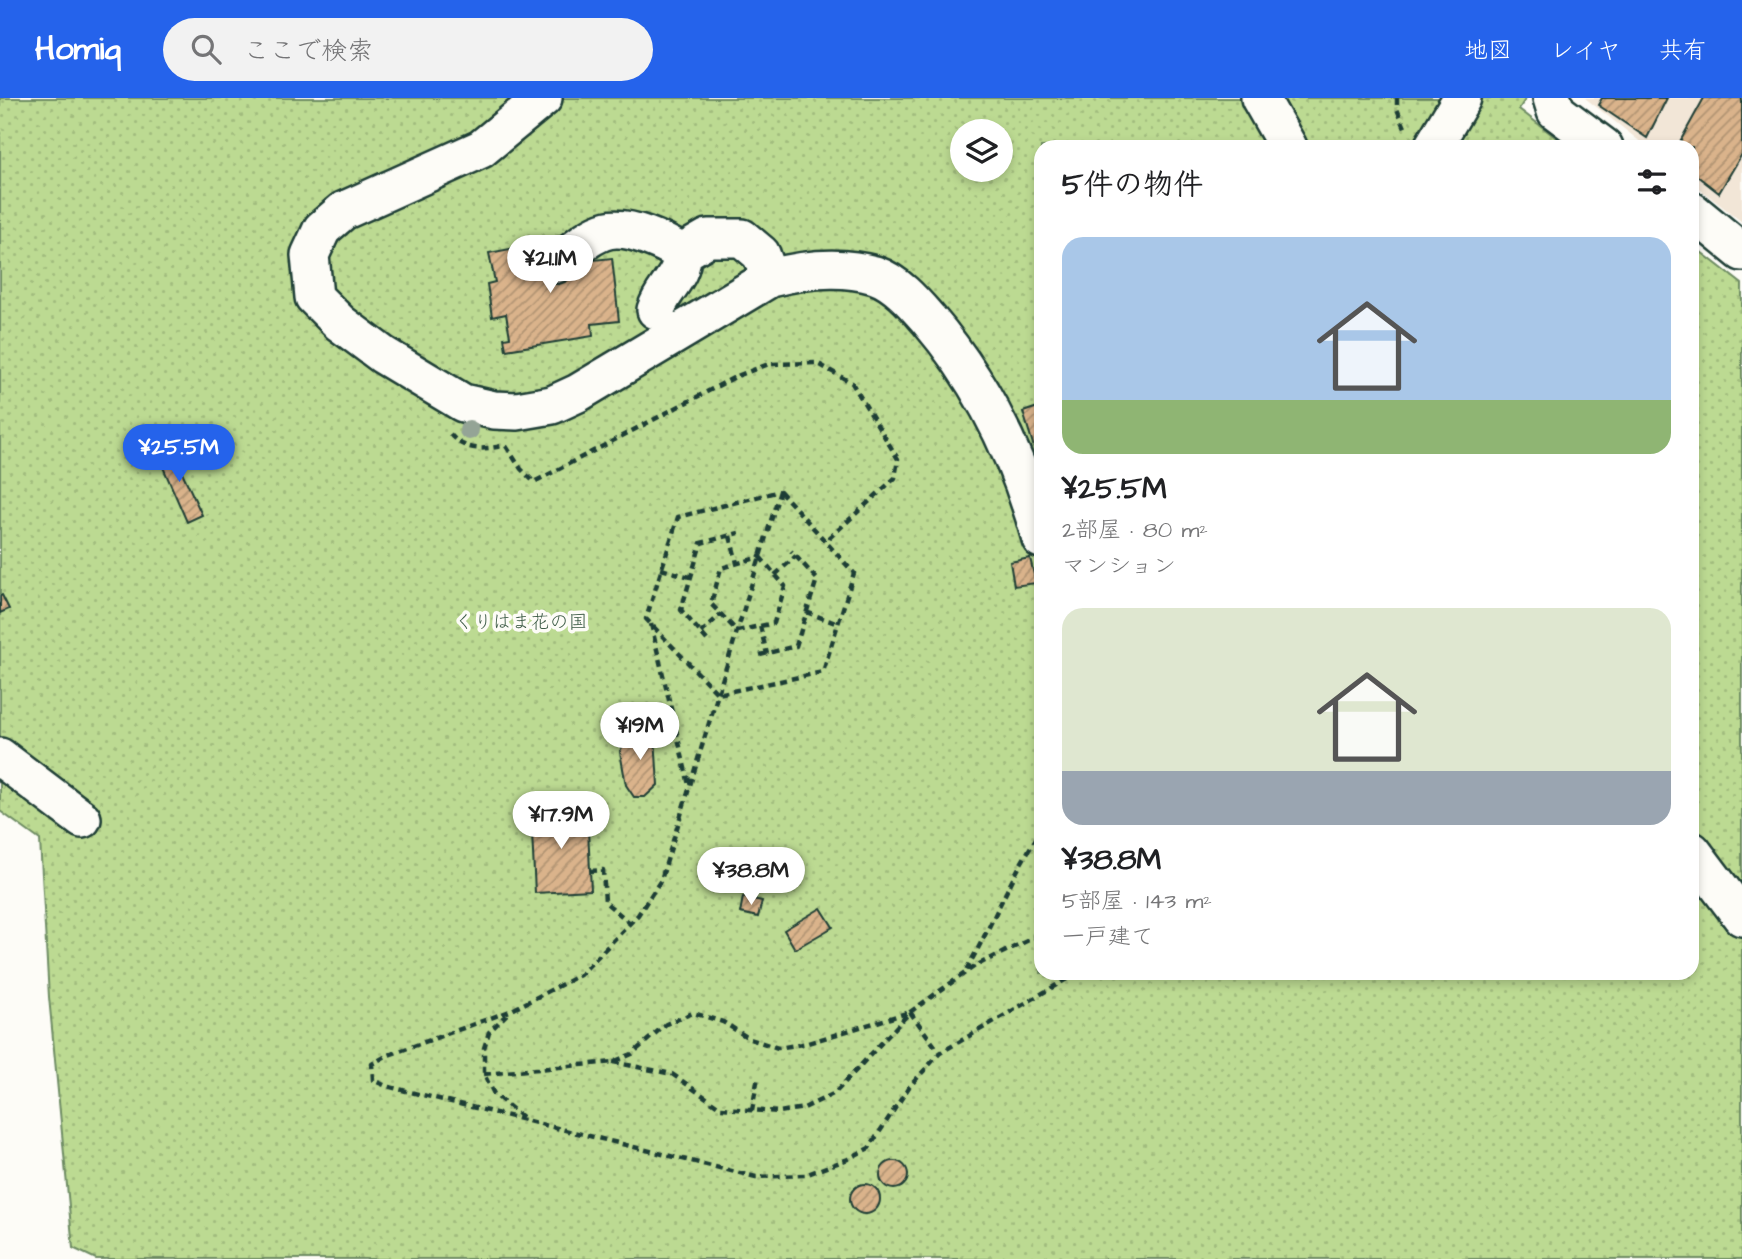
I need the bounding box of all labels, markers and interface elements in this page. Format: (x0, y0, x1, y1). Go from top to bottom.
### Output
search box (163, 18, 653, 81)
text: Homiq (35, 26, 121, 72)
icon: search (187, 30, 225, 68)
text: ここで検索 (243, 33, 373, 69)
text: 地図 (1464, 34, 1512, 68)
text: レイヤ (1550, 34, 1621, 68)
text: 共有 (1659, 34, 1707, 68)
map controls (950, 119, 1013, 182)
button: layers (950, 119, 1013, 182)
icon: filters (1633, 163, 1671, 201)
text: 5件の物件 (1062, 164, 1203, 206)
pin: ¥21.1M (493, 236, 607, 295)
text: ¥21.1M (523, 242, 577, 274)
icon: home (1304, 283, 1430, 409)
pin: ¥25.5M (122, 424, 236, 484)
text: ¥25.5M (139, 431, 219, 463)
text: ¥25.5M (1062, 468, 1167, 510)
text: 2部屋 · 80 m² (1062, 514, 1208, 546)
text: マンション (1062, 550, 1176, 582)
park label: くりはま花の国 (454, 609, 588, 636)
icon: home (1304, 654, 1430, 780)
pin: ¥19M (599, 702, 681, 762)
text: ¥19M (616, 709, 664, 741)
pin: ¥17.9M (504, 792, 618, 851)
text: ¥17.9M (529, 798, 593, 830)
text: ¥38.8M (1062, 839, 1161, 881)
pin: ¥38.8M (694, 848, 808, 907)
text: ¥38.8M (713, 854, 789, 886)
text: 5部屋 · 143 m² (1062, 885, 1212, 917)
text: 一戸建て (1062, 921, 1154, 953)

